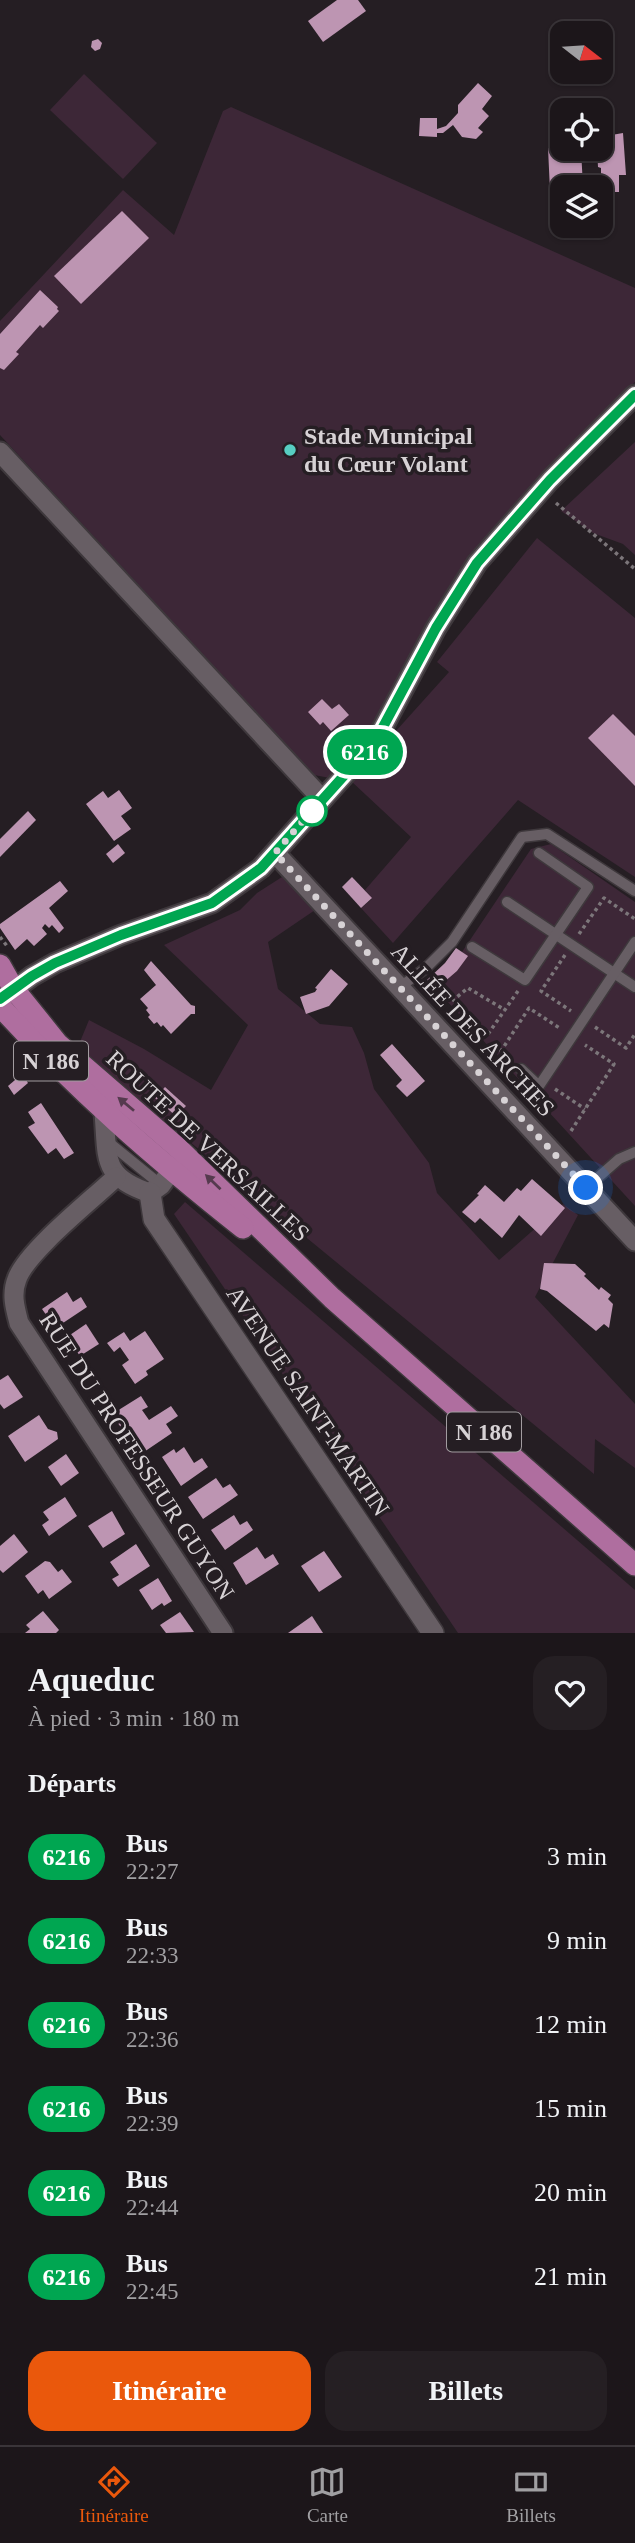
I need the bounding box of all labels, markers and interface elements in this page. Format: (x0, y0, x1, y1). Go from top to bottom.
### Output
north arrow (550, 21, 612, 84)
map controls (550, 21, 613, 238)
button: locate (550, 98, 613, 161)
button: layers (550, 175, 613, 238)
place label: Stade Municipal du Cœur Volant (304, 423, 473, 477)
marker: Stade Municipal du Cœur Volant (282, 442, 298, 458)
line badge: 6216 (316, 729, 414, 775)
text: 6216 (341, 739, 389, 765)
unlabelled marker (297, 796, 327, 826)
street label: ALLÉE DES ARCHES (386, 938, 560, 1122)
road number: N 186 (14, 1042, 88, 1080)
street label: ROUTE DE VERSAILLES (101, 1045, 315, 1247)
one-way arrow (117, 1096, 135, 1112)
your location (568, 1170, 603, 1205)
one-way arrow (205, 1174, 222, 1191)
street label: AVENUE SAINT-MARTIN (221, 1281, 395, 1521)
street label: RUE DU PROFESSEUR GUYON (34, 1308, 240, 1604)
road number: N 186 (447, 1413, 521, 1452)
button: heart (533, 1656, 607, 1730)
text: Aqueduc (28, 1662, 155, 1698)
text: À pied · 3 min · 180 m (28, 1706, 239, 1731)
text: Départs (28, 1769, 116, 1798)
text: Bus (126, 1829, 168, 1858)
text: 3 min (547, 1842, 607, 1871)
text: 6216 (43, 1844, 91, 1870)
text: 22:27 (126, 1859, 178, 1884)
text: Bus (126, 1913, 168, 1942)
text: 9 min (547, 1926, 607, 1955)
text: 6216 (43, 1928, 91, 1954)
text: 22:33 (126, 1943, 178, 1968)
text: Bus (126, 1997, 168, 2026)
text: 12 min (534, 2010, 607, 2039)
text: 6216 (43, 2012, 91, 2038)
text: 22:36 (126, 2027, 178, 2052)
text: Bus (126, 2081, 168, 2110)
text: 15 min (534, 2094, 607, 2123)
text: 6216 (43, 2096, 91, 2122)
text: 22:39 (126, 2111, 178, 2136)
text: Bus (126, 2165, 168, 2194)
text: 20 min (534, 2178, 607, 2207)
text: 6216 (43, 2180, 91, 2206)
text: 22:44 (126, 2195, 178, 2220)
text: Bus (126, 2249, 168, 2278)
text: 21 min (534, 2262, 607, 2291)
text: 6216 (43, 2264, 91, 2290)
text: 22:45 (126, 2279, 178, 2304)
button: Itinéraire (28, 2351, 311, 2431)
button: Billets (325, 2351, 607, 2431)
tab: Itinéraire (79, 2463, 149, 2527)
tab: Carte (307, 2463, 348, 2527)
tab: Billets (506, 2463, 556, 2527)

